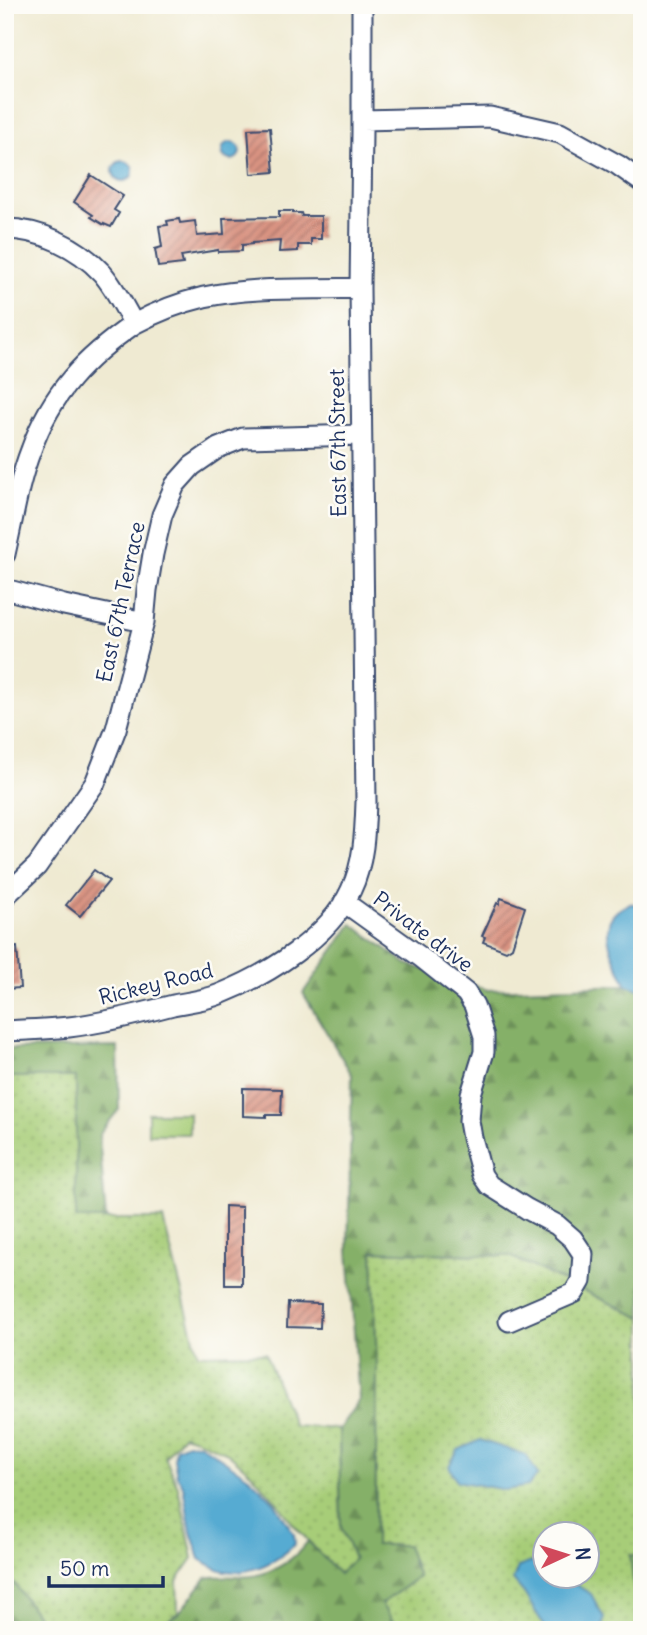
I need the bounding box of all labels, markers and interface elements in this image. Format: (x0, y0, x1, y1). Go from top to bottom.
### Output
street label: East 67th Street (323, 369, 352, 517)
street label: East 67th Terrace (90, 519, 151, 685)
street label: Private drive (368, 885, 479, 978)
street label: Rickey Road (96, 956, 216, 1011)
north arrow (532, 1520, 602, 1590)
scale bar (49, 1544, 163, 1588)
text: N (571, 1546, 595, 1561)
text: 50 m (60, 1555, 109, 1582)

